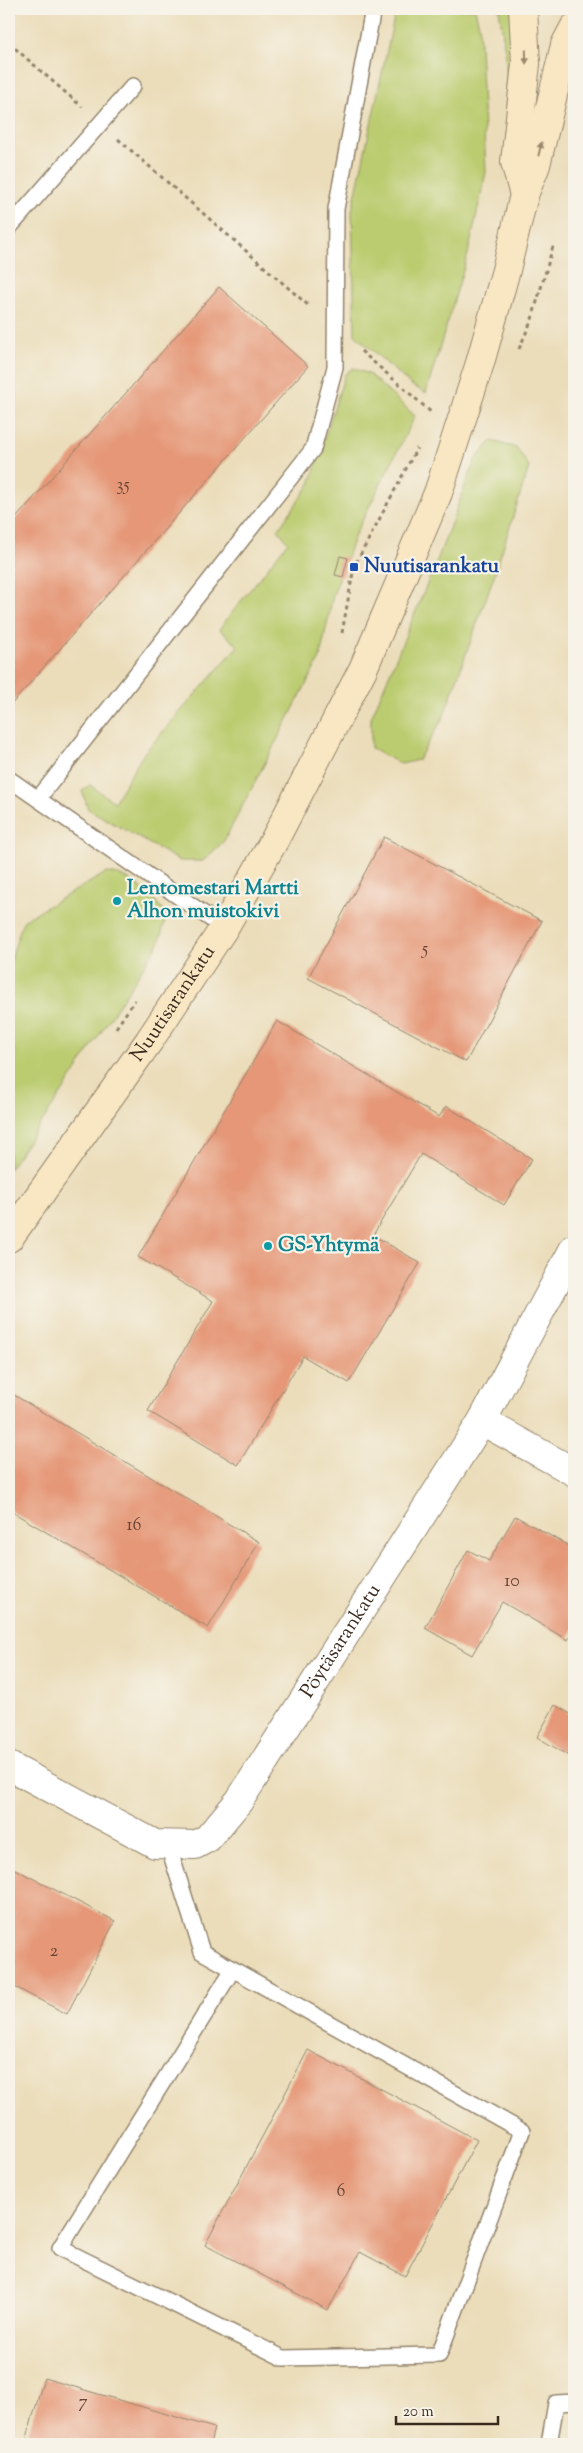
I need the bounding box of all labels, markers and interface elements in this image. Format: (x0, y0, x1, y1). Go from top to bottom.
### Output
one-way arrow (522, 50, 530, 66)
one-way arrow (536, 142, 544, 157)
house number: 35 (116, 473, 130, 499)
place label: Nuutisarankatu (364, 553, 500, 582)
marker: Nuutisarankatu (348, 561, 360, 573)
place label: Lentomestari Martti Alhon muistokivi (127, 875, 299, 927)
marker: Lentomestari Martti Alhon muistokivi (111, 895, 123, 907)
house number: 5 (421, 937, 428, 963)
street label: Nuutisarankatu (124, 939, 223, 1068)
place label: GS-Yhtymä (278, 1232, 380, 1261)
marker: GS-Yhtymä (262, 1240, 274, 1252)
house number: 16 (126, 1513, 142, 1539)
house number: 10 (504, 1569, 520, 1595)
street label: Pöytäsarankatu (294, 1578, 389, 1704)
house number: 2 (50, 1939, 59, 1965)
house number: 6 (337, 2179, 346, 2205)
house number: 7 (78, 2390, 88, 2416)
scale bar (396, 2393, 498, 2425)
text: 20 m (403, 2402, 434, 2423)

